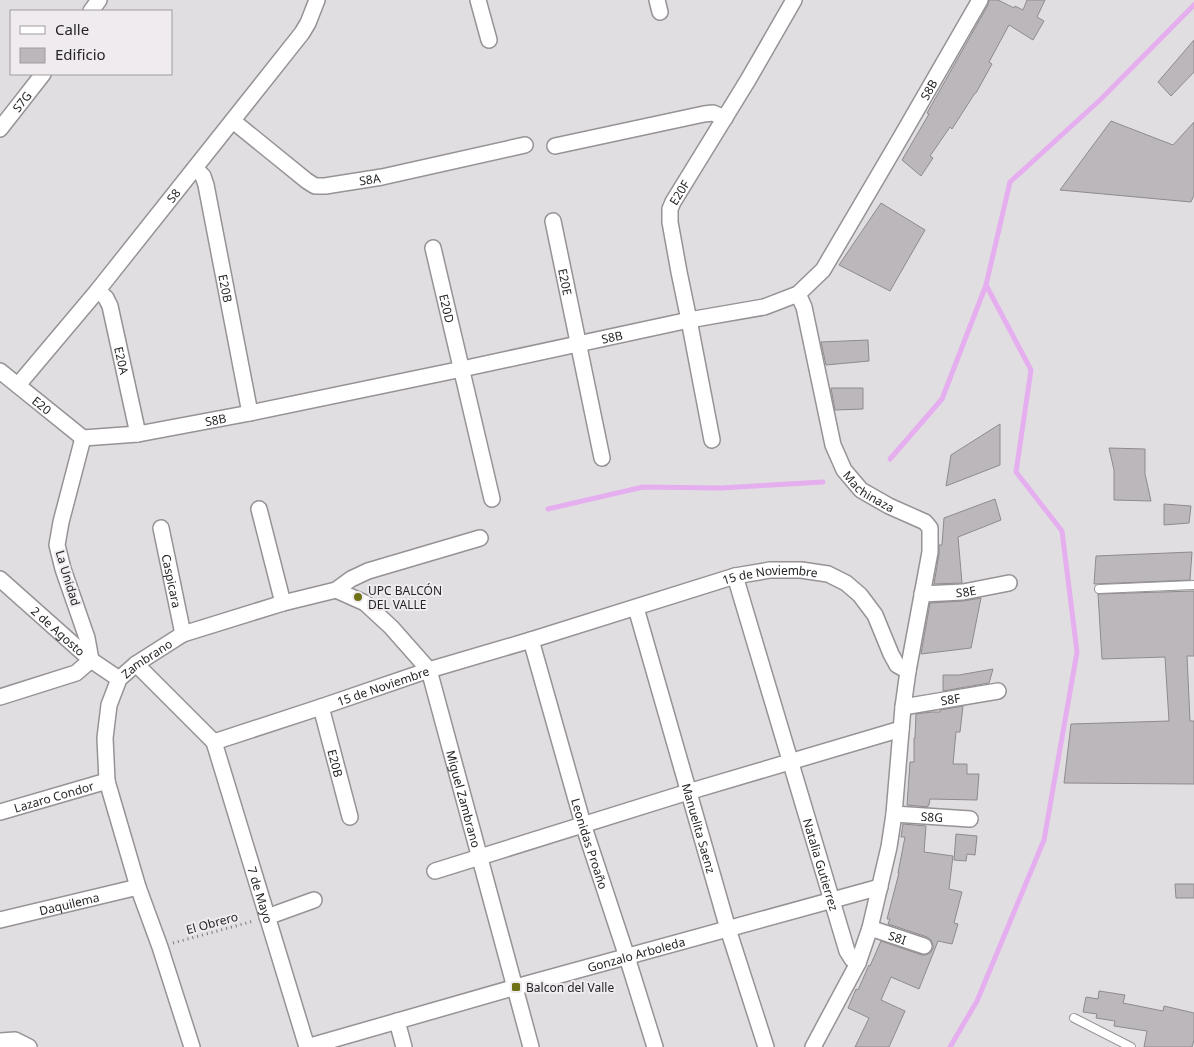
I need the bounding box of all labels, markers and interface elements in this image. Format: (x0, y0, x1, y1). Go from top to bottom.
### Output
legend (10, 10, 172, 75)
text: Calle (55, 19, 89, 39)
text: Edificio (55, 44, 106, 64)
street label: S8B (916, 76, 941, 103)
street label: S7G (8, 87, 35, 115)
street label: S8A (358, 169, 382, 189)
street label: E20F (665, 177, 693, 208)
street label: S8 (162, 185, 184, 206)
street label: E20E (554, 267, 577, 297)
street label: E20B (215, 273, 237, 304)
street label: E20D (436, 292, 459, 325)
street label: S8B (600, 326, 624, 347)
street label: E20A (111, 345, 133, 376)
street label: E20 (29, 392, 55, 418)
street label: S8B (203, 409, 228, 430)
street label: Machinaza (840, 467, 897, 516)
street label: La Unidad (52, 548, 84, 608)
street label: Caspicara (158, 552, 186, 609)
street label: 15 de Noviembre (720, 561, 819, 588)
street label: S8E (955, 581, 977, 601)
place label: UPC BALCÓN DEL VALLE (368, 582, 442, 613)
marker: UPC BALCÓN DEL VALLE (352, 591, 364, 603)
street label: 2 de Agosto (28, 602, 89, 659)
street label: Zambrano (117, 635, 175, 682)
street label: 15 de Noviembre (335, 662, 431, 709)
street label: S8F (939, 689, 961, 709)
street label: E20B (324, 747, 348, 779)
street label: Miguel Zambrano (443, 748, 485, 849)
street label: Lazaro Condor (12, 777, 96, 816)
street label: Manuelita Saenz (678, 781, 720, 875)
street label: Leonidas Proaño (568, 796, 612, 891)
street label: S8G (920, 807, 944, 826)
street label: Natalia Gutierrez (799, 816, 843, 913)
street label: 7 de Mayo (244, 864, 277, 925)
street label: Daquilema (37, 888, 101, 919)
street label: El Obrero (184, 908, 240, 938)
street label: S8I (887, 926, 909, 948)
street label: Gonzalo Arboleda (585, 932, 687, 976)
place label: Balcon del Valle (526, 979, 614, 996)
marker: Balcon del Valle (510, 981, 522, 993)

